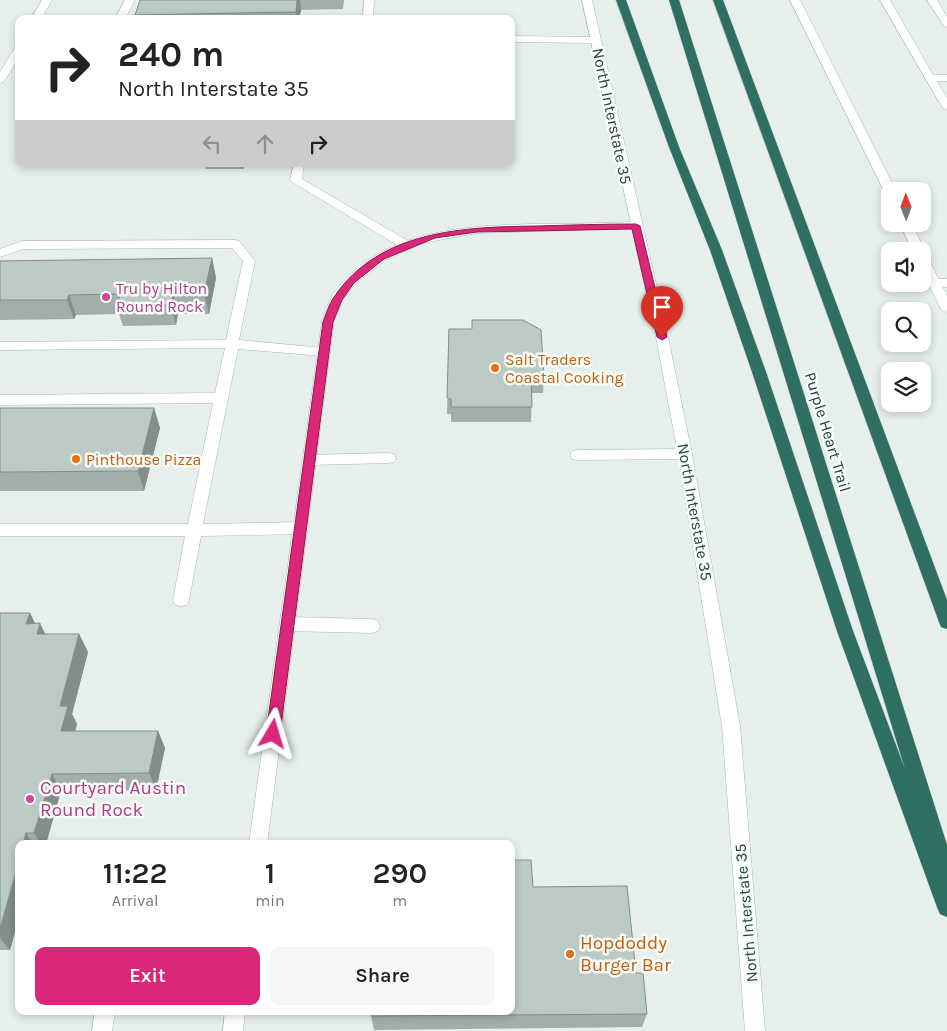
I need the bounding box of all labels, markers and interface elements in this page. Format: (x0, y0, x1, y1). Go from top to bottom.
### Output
text: 240 m (118, 34, 224, 75)
icon: right (35, 35, 100, 100)
street label: North Interstate 35 (588, 46, 636, 186)
text: North Interstate 35 (118, 76, 309, 102)
icon: left (198, 130, 226, 158)
icon: ahead (251, 130, 279, 158)
icon: right (304, 130, 332, 158)
north arrow (881, 182, 931, 232)
map controls (881, 182, 931, 412)
button: sound (881, 242, 931, 292)
place label: Tru by Hilton Round Rock (116, 279, 207, 316)
pin (641, 286, 683, 337)
marker: Tru by Hilton Round Rock (100, 291, 112, 303)
icon: arrive (648, 293, 676, 321)
button: search (881, 302, 931, 352)
place label: Salt Traders Coastal Cooking (505, 350, 624, 387)
marker: Salt Traders Coastal Cooking (489, 362, 501, 374)
button: layers (881, 362, 931, 412)
street label: Purple Heart Trail (801, 370, 855, 494)
street label: North Interstate 35 (674, 442, 716, 582)
place label: Pinthouse Pizza (86, 450, 201, 469)
marker: Pinthouse Pizza (70, 453, 82, 465)
position arrow (246, 707, 298, 759)
place label: Courtyard Austin Round Rock (40, 777, 186, 821)
marker: Courtyard Austin Round Rock (24, 793, 36, 805)
street label: North Interstate 35 (730, 843, 762, 983)
text: 11:22 (103, 855, 167, 891)
text: 1 (265, 855, 275, 891)
text: 290 (373, 855, 427, 891)
text: Arrival (112, 891, 159, 910)
text: min (255, 891, 285, 910)
text: m (392, 891, 407, 910)
place label: Hopdoddy Burger Bar (580, 932, 671, 976)
button: Exit (35, 947, 260, 1005)
button: Share (270, 947, 495, 1005)
marker: Hopdoddy Burger Bar (564, 948, 576, 960)

